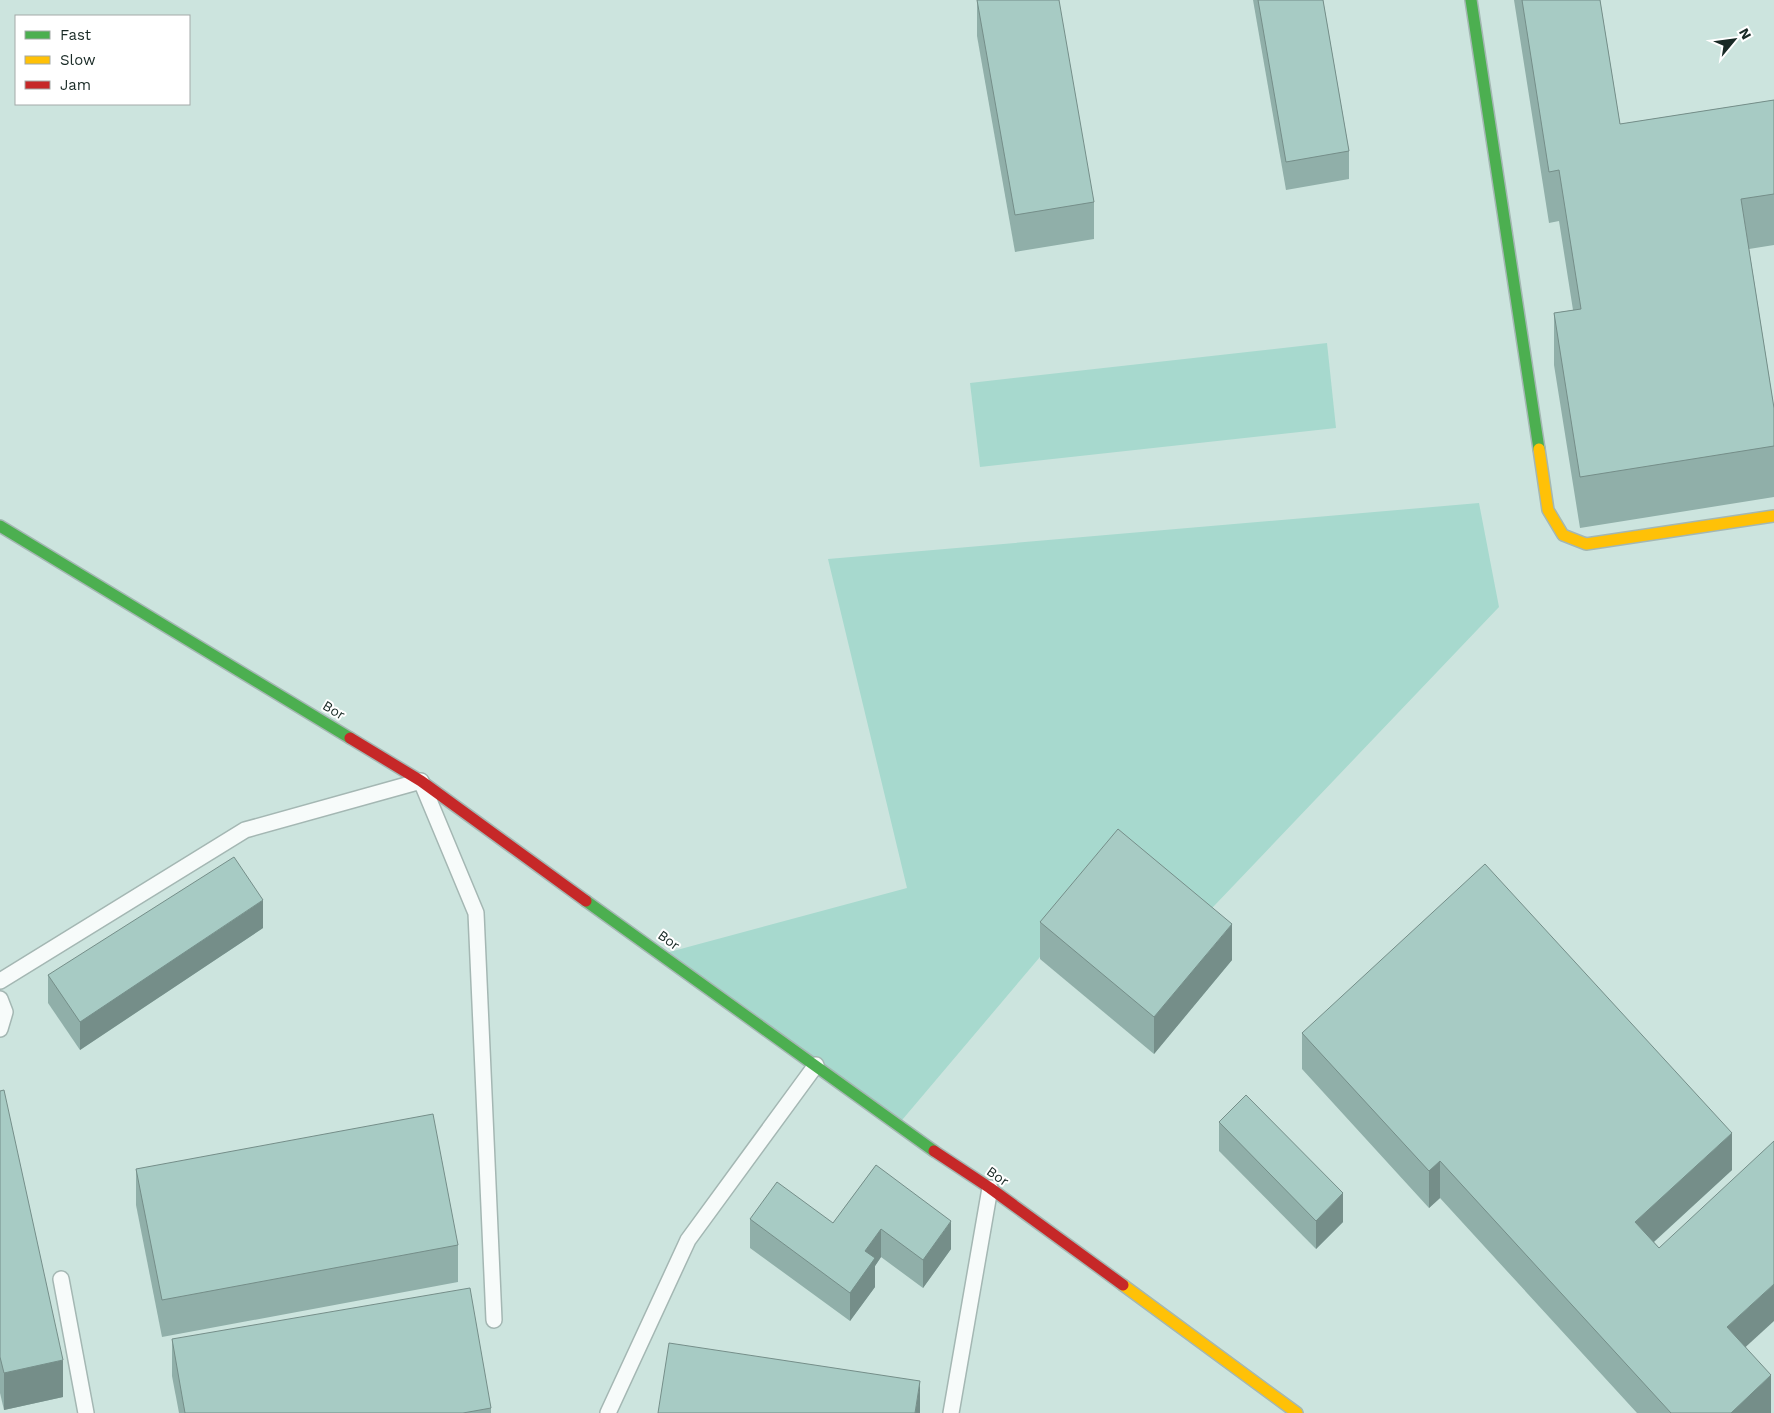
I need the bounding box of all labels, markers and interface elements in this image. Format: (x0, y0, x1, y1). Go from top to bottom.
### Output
legend (15, 15, 190, 105)
north arrow (1709, 15, 1759, 65)
text: N (1736, 25, 1755, 42)
text: Fast (60, 26, 92, 44)
text: Slow (60, 51, 96, 69)
text: Jam (60, 76, 91, 94)
street label: Bor (320, 697, 348, 723)
street label: Bor (655, 927, 683, 953)
street label: Bor (984, 1163, 1012, 1189)

